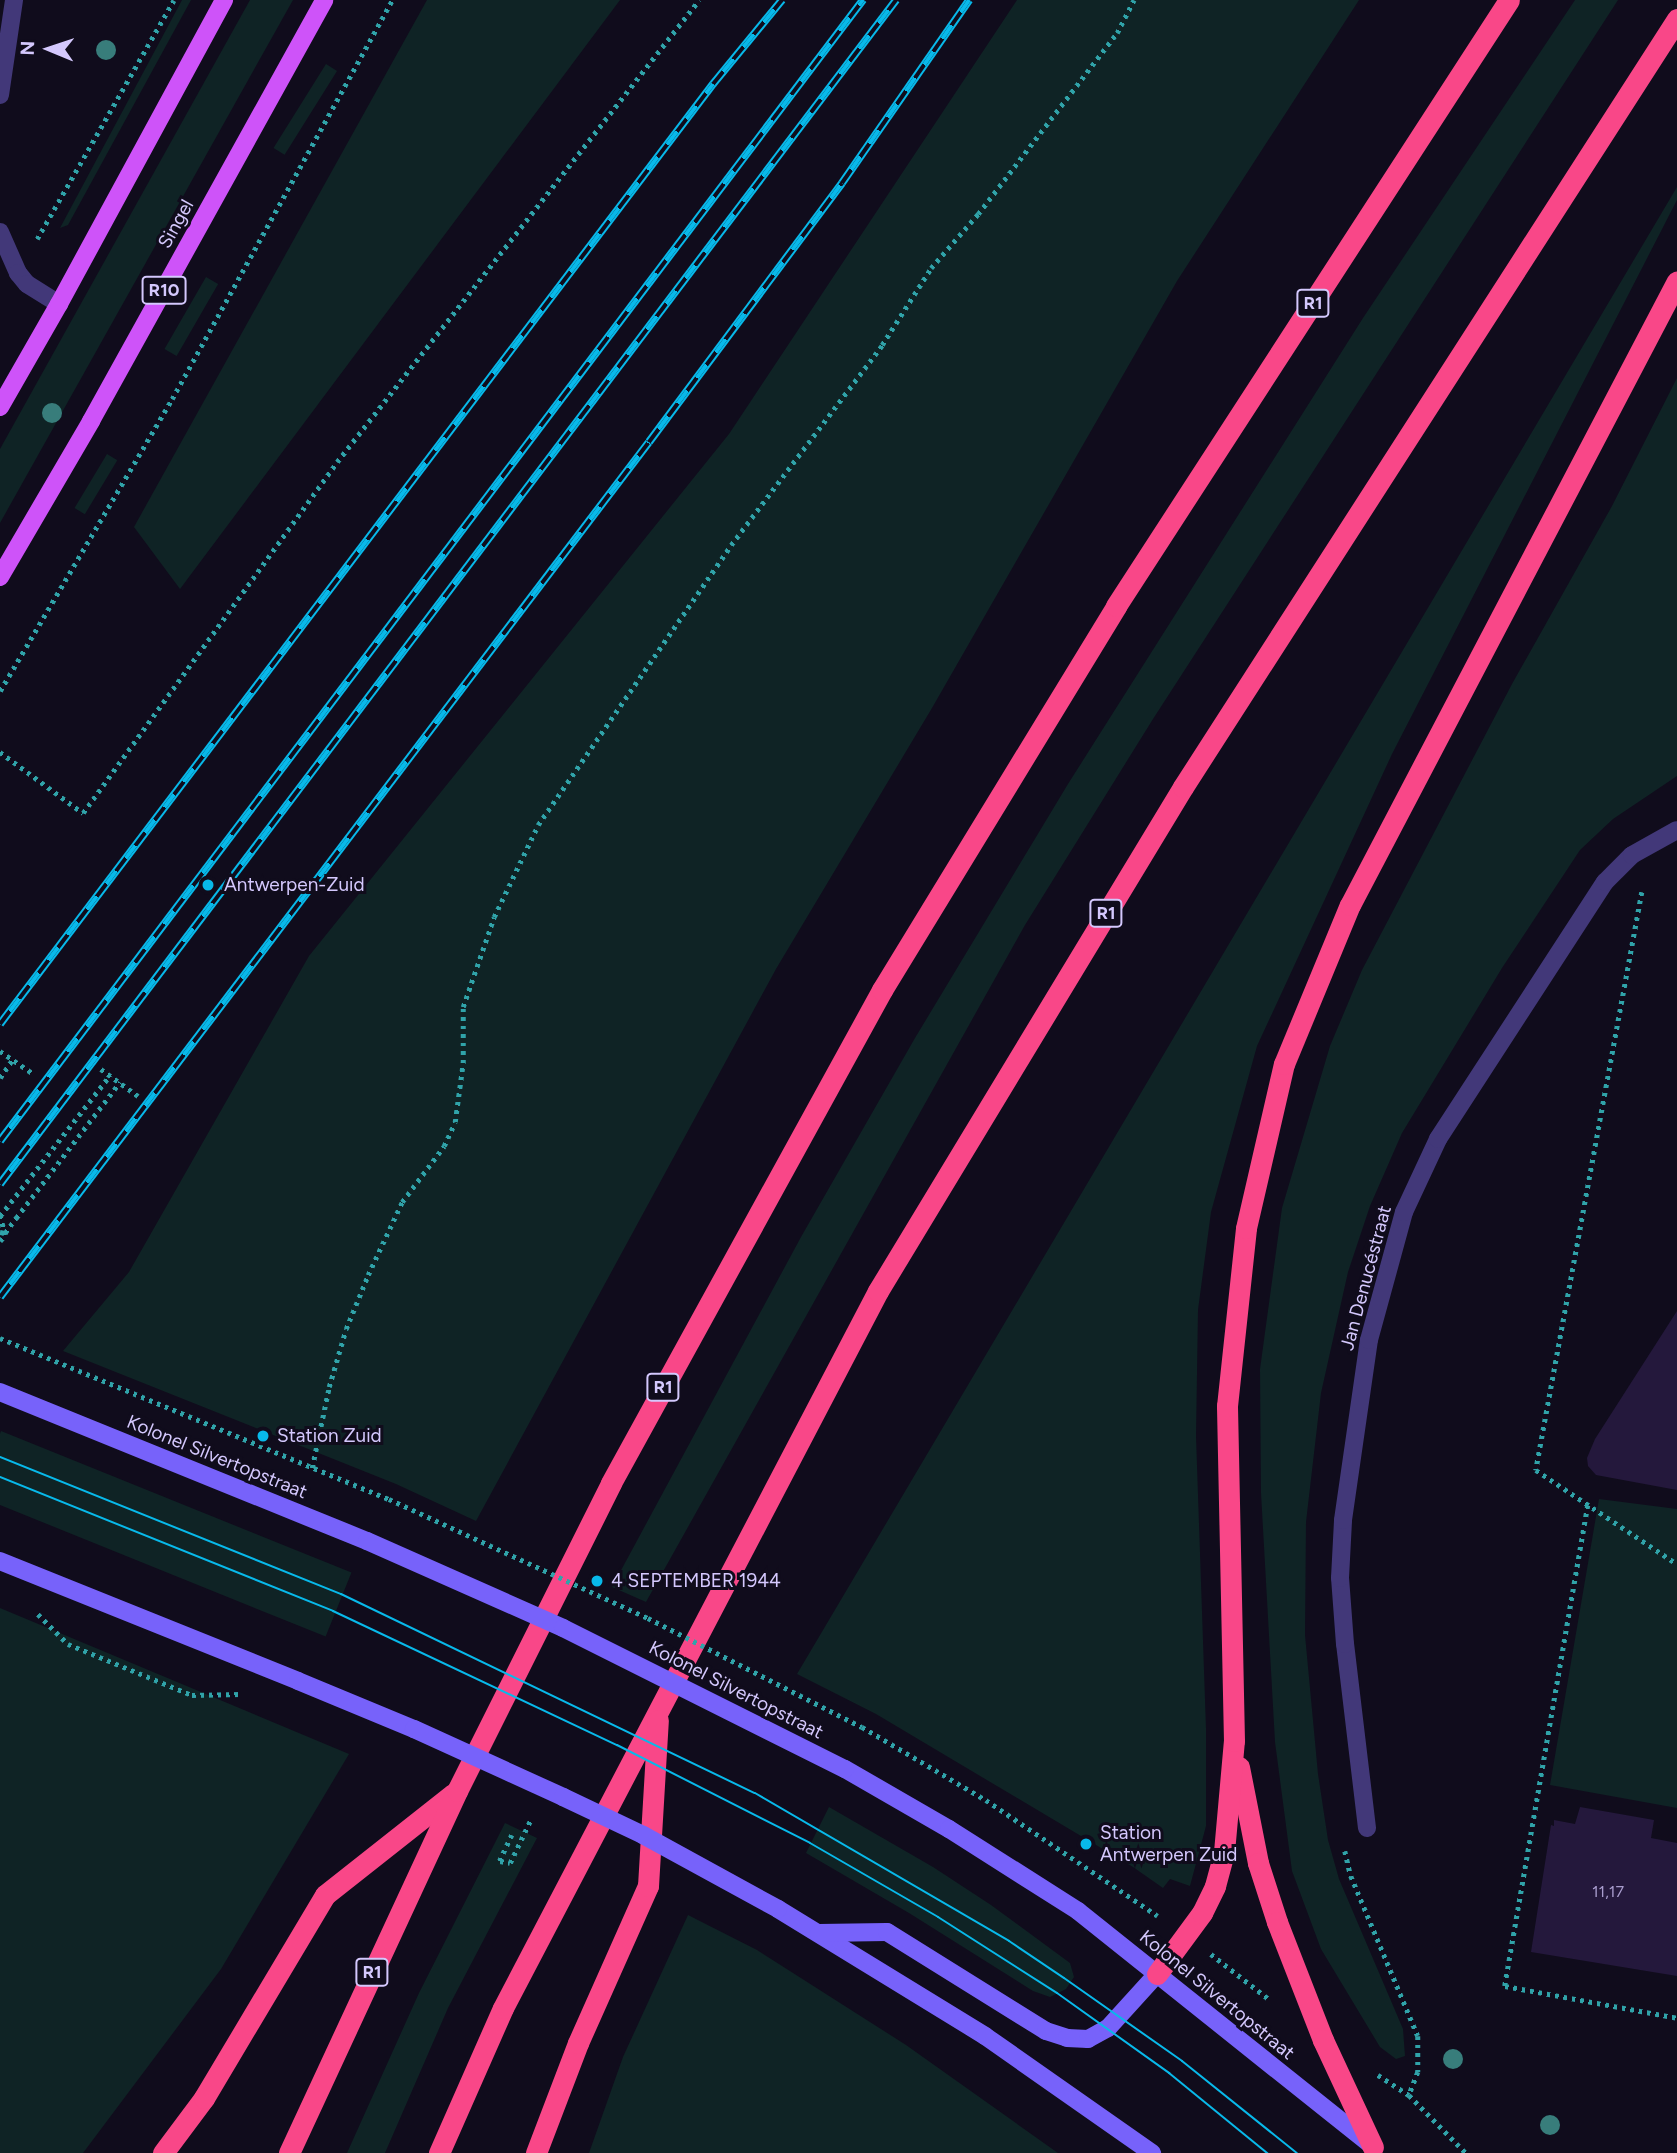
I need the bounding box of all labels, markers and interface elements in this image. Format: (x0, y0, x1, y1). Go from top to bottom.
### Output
north arrow (14, 14, 84, 84)
text: N (16, 41, 39, 56)
street label: Singel (153, 196, 199, 252)
road number: R10 (141, 276, 187, 304)
road number: R1 (1296, 288, 1330, 318)
place label: Antwerpen-Zuid (224, 874, 365, 896)
marker: Antwerpen-Zuid (198, 875, 218, 895)
road number: R1 (1088, 898, 1124, 928)
street label: Jan Denucéstraat (1336, 1203, 1396, 1353)
road number: R1 (646, 1372, 680, 1402)
street label: Kolonel Silvertopstraat (123, 1410, 311, 1504)
place label: Station Zuid (277, 1425, 382, 1447)
marker: Station Zuid (255, 1428, 271, 1444)
place label: 4 SEPTEMBER 1944 (611, 1570, 781, 1592)
marker: 4 SEPTEMBER 1944 (589, 1573, 605, 1589)
street label: Kolonel Silvertopstraat (645, 1636, 827, 1744)
place label: Station Antwerpen Zuid (1100, 1822, 1237, 1866)
marker: Station Antwerpen Zuid (1078, 1836, 1094, 1852)
house number: 11,17 (1592, 1882, 1624, 1902)
street label: Kolonel Silvertopstraat (1135, 1926, 1299, 2064)
road number: R1 (354, 1958, 390, 1986)

